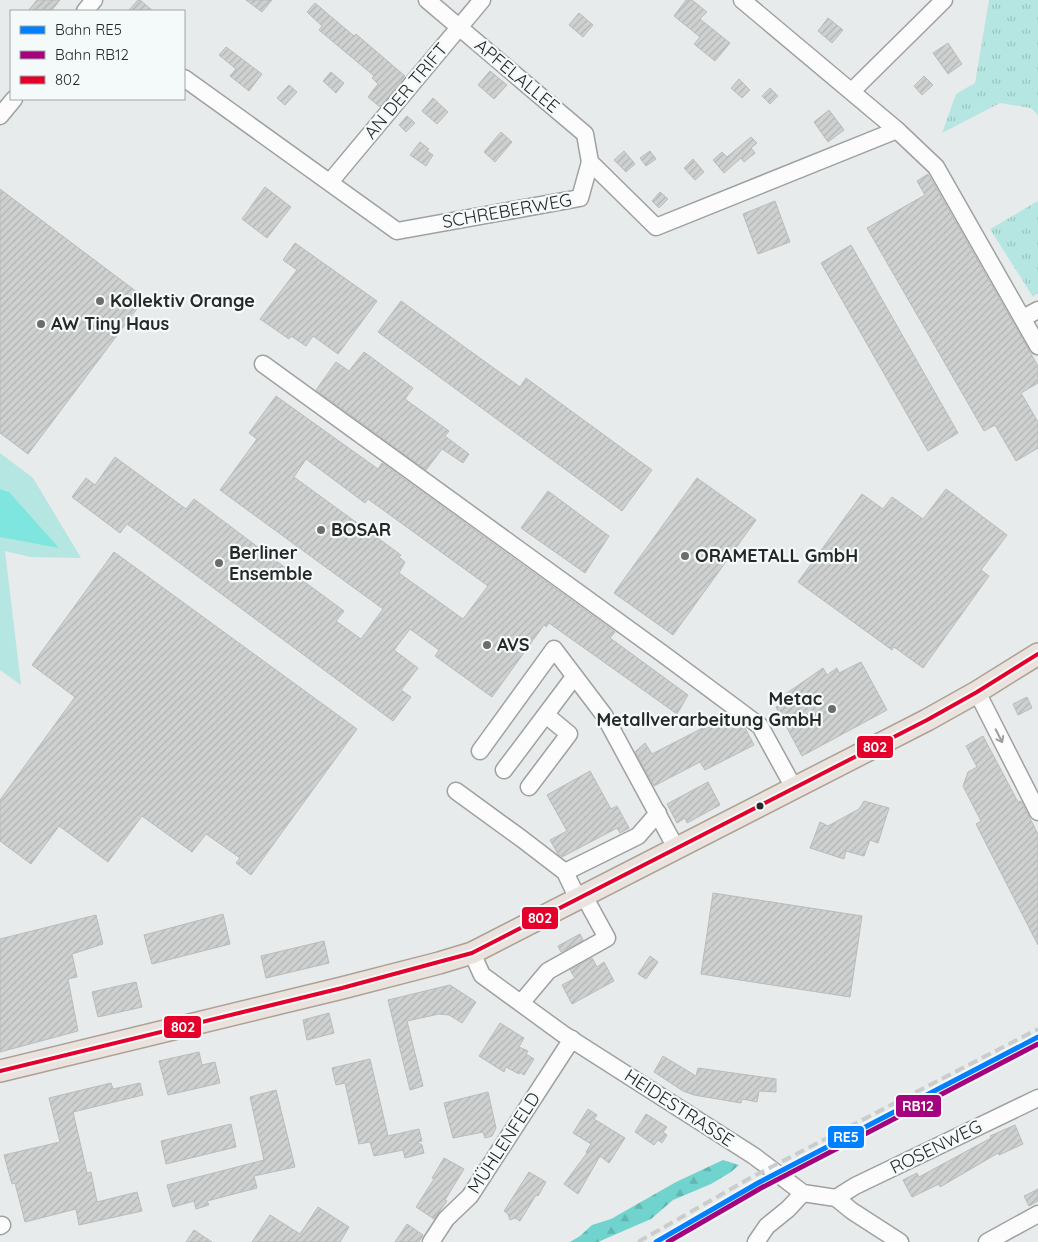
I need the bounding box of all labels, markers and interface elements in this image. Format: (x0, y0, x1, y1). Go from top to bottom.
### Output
legend (10, 10, 185, 100)
text: Bahn RE5 (55, 20, 122, 39)
street label: APFELALLEE (470, 34, 564, 118)
street label: AN DER TRIFT (359, 38, 453, 143)
text: Bahn RB12 (55, 45, 129, 64)
text: 802 (55, 70, 80, 89)
street label: SCHREBERWEG (440, 188, 574, 233)
place label: Kollektiv Orange (110, 289, 255, 312)
marker: Kollektiv Orange (94, 295, 106, 307)
place label: AW Tiny Haus (51, 312, 170, 335)
marker: AW Tiny Haus (35, 318, 47, 330)
place label: BOSAR (331, 518, 391, 541)
marker: BOSAR (315, 524, 327, 536)
place label: Berliner Ensemble (229, 541, 313, 585)
place label: ORAMETALL GmbH (695, 544, 858, 567)
marker: ORAMETALL GmbH (679, 550, 691, 562)
marker: Berliner Ensemble (213, 557, 225, 569)
place label: AVS (497, 633, 530, 656)
marker: AVS (481, 639, 493, 651)
place label: Metac Metallverarbeitung GmbH (597, 687, 822, 731)
marker: Metac Metallverarbeitung GmbH (826, 703, 838, 715)
one-way arrow (995, 728, 1005, 743)
line badge: 802 (856, 735, 894, 759)
text: 802 (863, 738, 887, 756)
unlabelled marker (755, 801, 765, 811)
line badge: 802 (521, 906, 559, 930)
text: 802 (528, 909, 552, 927)
line badge: 802 (163, 1015, 202, 1039)
text: 802 (171, 1018, 195, 1036)
street label: HEIDESTRASSE (620, 1064, 738, 1152)
street label: MÜHLENFELD (462, 1088, 545, 1198)
line badge: RB12 (895, 1094, 942, 1118)
text: RB12 (902, 1097, 934, 1115)
street label: ROSENWEG (886, 1114, 985, 1179)
line badge: RE5 (827, 1125, 865, 1149)
text: RE5 (833, 1128, 859, 1146)

